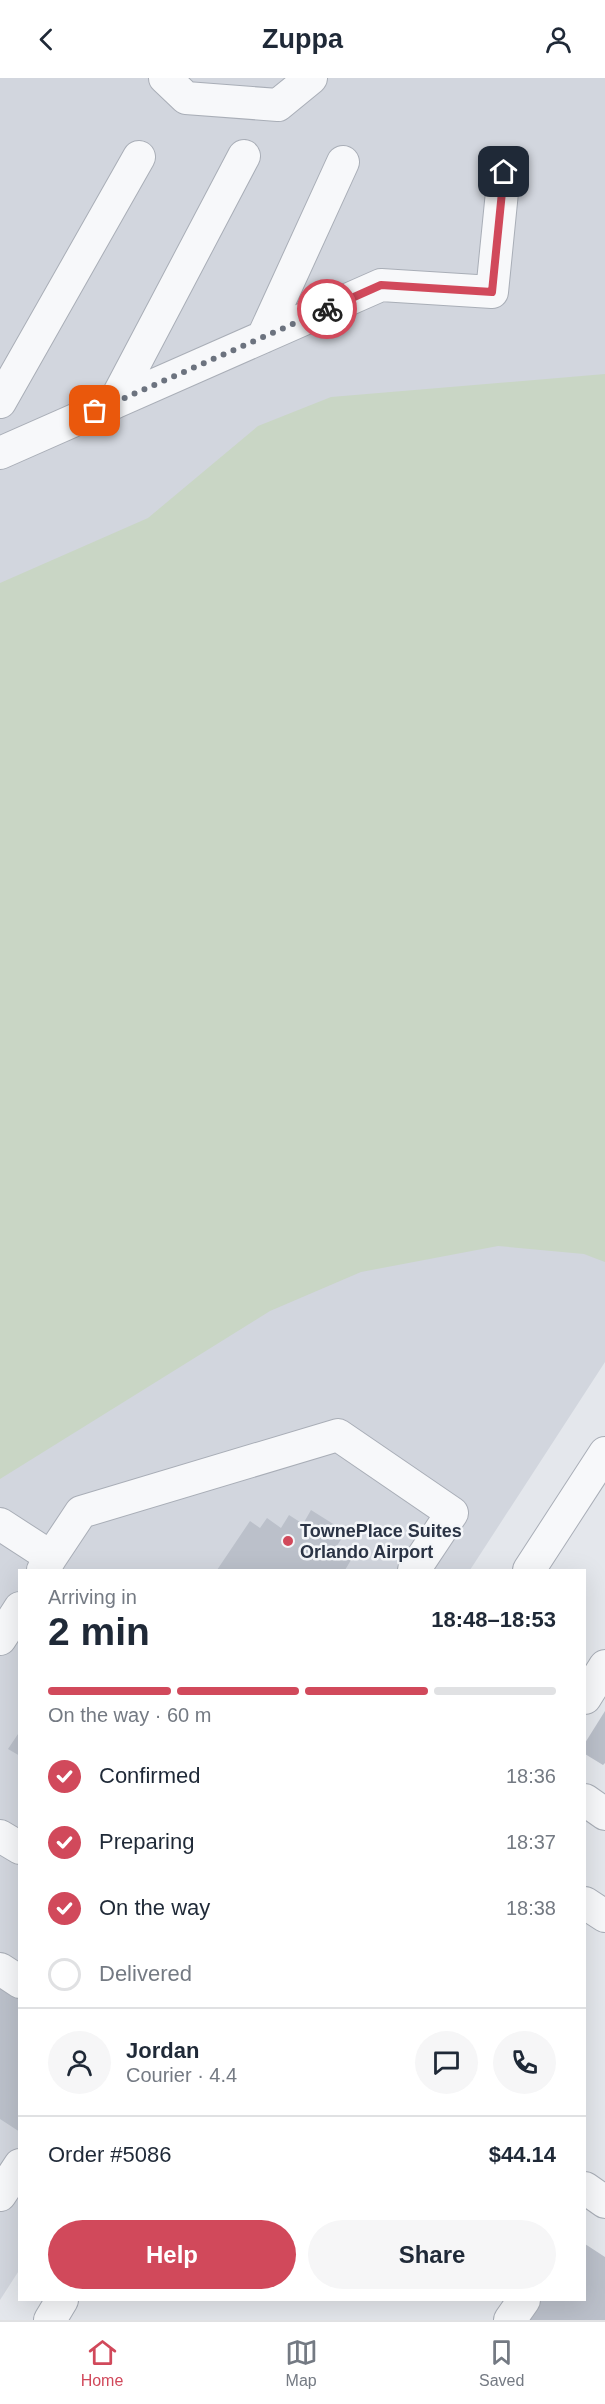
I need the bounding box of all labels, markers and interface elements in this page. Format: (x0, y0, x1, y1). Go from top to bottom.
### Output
icon: back (30, 23, 63, 56)
icon: person (542, 23, 575, 56)
text: Zuppa (262, 24, 343, 54)
pin (478, 146, 529, 197)
icon: home (487, 155, 520, 188)
courier (297, 279, 357, 339)
icon: bike (311, 293, 344, 326)
pin (69, 385, 120, 436)
icon: bag (78, 394, 111, 427)
place label: TownePlace Suites Orlando Airport (300, 1521, 462, 1562)
marker: TownePlace Suites Orlando Airport (281, 1534, 295, 1548)
text: Arriving in (48, 1586, 137, 1608)
text: 18:48–18:53 (431, 1607, 556, 1632)
text: 2 min (48, 1610, 150, 1653)
text: On the way · 60 m (48, 1704, 211, 1726)
icon: check (48, 1760, 81, 1793)
text: Confirmed (99, 1763, 200, 1788)
text: 18:36 (506, 1765, 556, 1787)
icon: check (48, 1826, 81, 1859)
text: Preparing (99, 1829, 194, 1854)
text: 18:37 (506, 1831, 556, 1853)
icon: check (48, 1892, 81, 1925)
text: On the way (99, 1895, 210, 1920)
text: 18:38 (506, 1897, 556, 1919)
text: Delivered (99, 1961, 192, 1986)
button: person (48, 2031, 111, 2094)
button: chat (415, 2031, 478, 2094)
button: phone (493, 2031, 556, 2094)
text: Jordan (126, 2038, 199, 2063)
text: Courier · 4.4 (126, 2064, 237, 2086)
text: Order #5086 (48, 2142, 172, 2167)
text: $44.14 (489, 2142, 556, 2167)
button: Help (48, 2220, 296, 2289)
button: Share (308, 2220, 556, 2289)
tab: Home (81, 2336, 123, 2390)
tab: Map (285, 2336, 318, 2390)
tab: Saved (479, 2336, 524, 2390)

